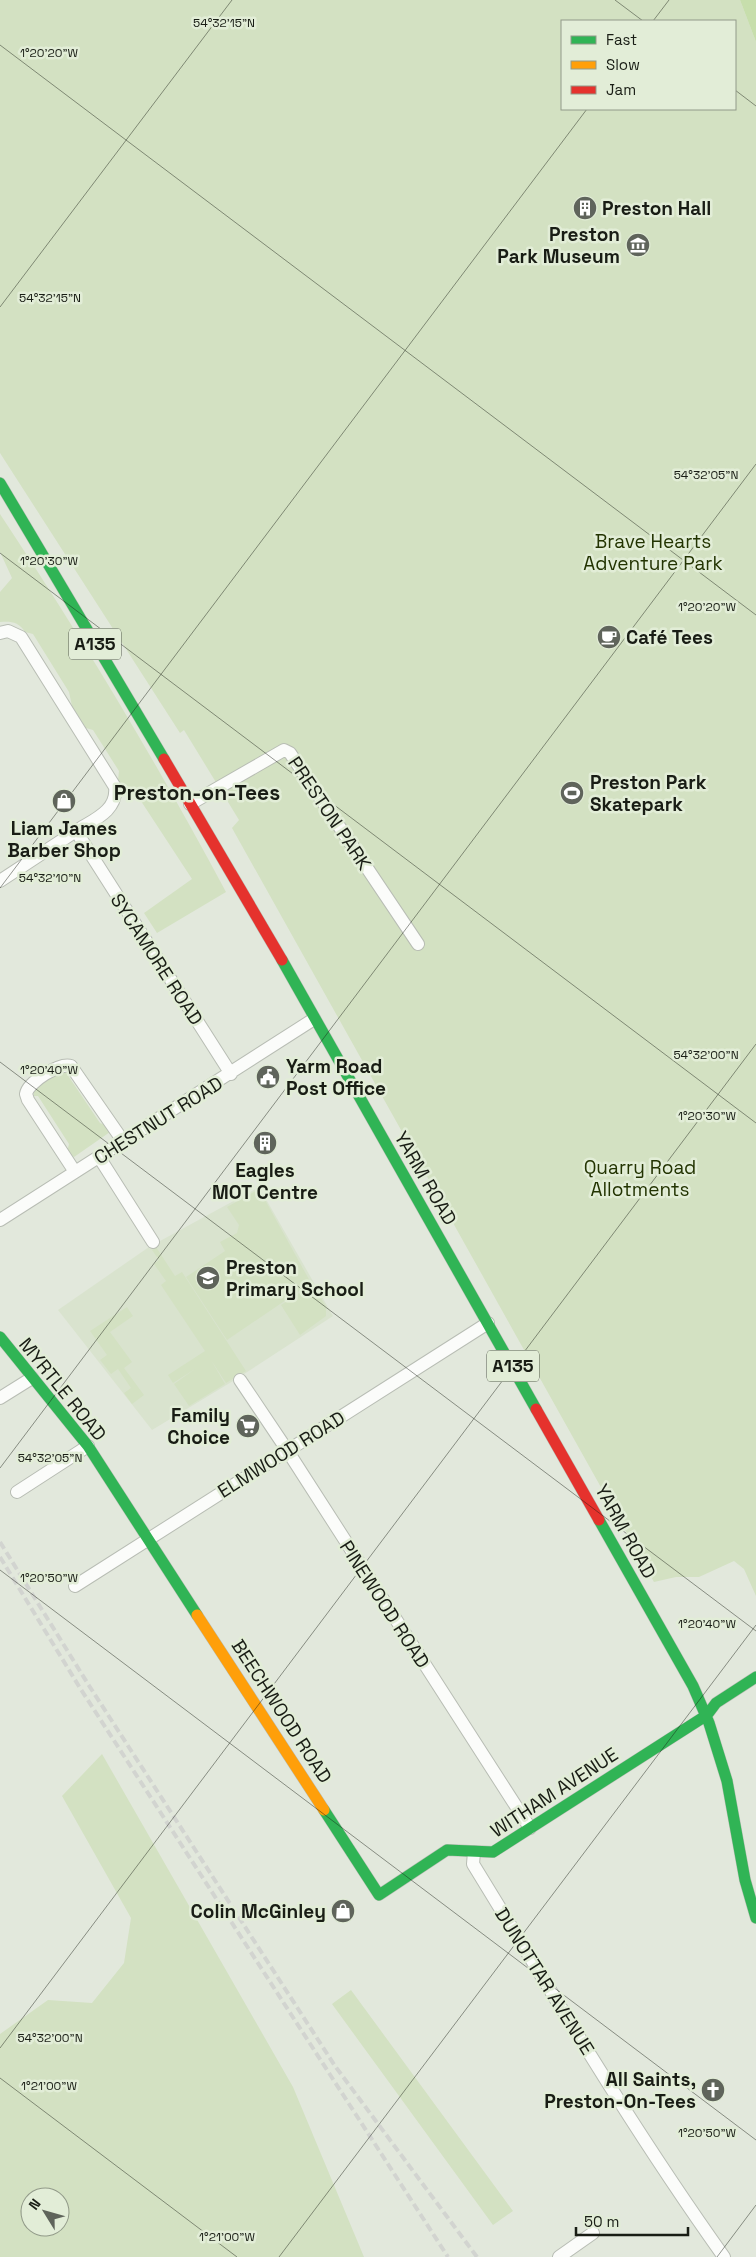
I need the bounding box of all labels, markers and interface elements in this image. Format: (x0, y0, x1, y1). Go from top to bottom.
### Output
text: 54°32'15"N (193, 15, 255, 31)
legend (561, 20, 736, 110)
text: Fast (606, 30, 637, 49)
text: 1°20'20"W (20, 45, 79, 61)
text: Slow (606, 55, 640, 74)
text: Jam (606, 80, 636, 99)
building icon: Preston Hall (572, 195, 598, 221)
place label: Preston Hall (602, 196, 711, 221)
place label: Preston Park Museum (497, 222, 620, 269)
museum icon: Preston Park Museum (625, 232, 651, 258)
text: 54°32'15"N (19, 290, 81, 306)
text: 54°32'05"N (674, 467, 738, 483)
park label: Brave Hearts Adventure Park (583, 529, 723, 576)
text: 1°20'30"W (20, 553, 79, 569)
text: 1°20'20"W (678, 599, 737, 615)
cafe icon: Café Tees (596, 624, 622, 650)
place label: Café Tees (626, 625, 713, 650)
road number: A135 (69, 629, 121, 660)
street label: PRESTON PARK (282, 752, 377, 875)
place label: Preston Park Skatepark (590, 770, 707, 817)
district label: Preston-on-Tees (114, 779, 280, 806)
sports icon: Preston Park Skatepark (559, 780, 585, 806)
shop icon: Liam James Barber Shop (51, 788, 77, 814)
place label: Liam James Barber Shop (7, 816, 121, 863)
text: 54°32'10"N (19, 870, 81, 886)
street label: SYCAMORE ROAD (105, 889, 209, 1030)
text: 54°32'00"N (673, 1047, 739, 1063)
place label: Yarm Road Post Office (286, 1054, 386, 1101)
text: 1°20'40"W (20, 1062, 78, 1078)
public building icon: Yarm Road Post Office (255, 1064, 281, 1090)
street label: CHESTNUT ROAD (89, 1071, 227, 1170)
text: 1°20'30"W (678, 1108, 737, 1124)
street label: YARM ROAD (389, 1127, 463, 1230)
building icon: Eagles MOT Centre (252, 1130, 278, 1156)
park label: Quarry Road Allotments (584, 1155, 696, 1202)
place label: Eagles MOT Centre (212, 1158, 318, 1205)
place label: Preston Primary School (226, 1255, 364, 1302)
school or university icon: Preston Primary School (195, 1265, 221, 1291)
street label: MYRTLE ROAD (13, 1332, 112, 1446)
road number: A135 (487, 1350, 539, 1382)
place label: Family Choice (167, 1403, 230, 1450)
street label: ELMWOOD ROAD (213, 1405, 350, 1504)
supermarket icon: Family Choice (235, 1413, 261, 1439)
text: 54°32'05"N (18, 1450, 82, 1466)
street label: YARM ROAD (589, 1479, 662, 1583)
street label: PINEWOOD ROAD (334, 1536, 435, 1673)
text: 1°20'50"W (20, 1570, 79, 1586)
text: 1°20'40"W (678, 1616, 736, 1632)
street label: BEECHWOOD ROAD (226, 1635, 337, 1788)
street label: WITHAM AVENUE (486, 1742, 623, 1843)
shop icon: Colin McGinley (330, 1898, 356, 1924)
place label: Colin McGinley (191, 1899, 326, 1924)
street label: DUNOTTAR AVENUE (489, 1903, 600, 2060)
text: 54°32'00"N (17, 2030, 83, 2046)
place label: All Saints, Preston-On-Tees (544, 2067, 696, 2114)
church icon: All Saints, Preston-On-Tees (700, 2077, 726, 2103)
text: 1°21'00"W (21, 2078, 77, 2094)
text: 1°20'50"W (678, 2125, 737, 2141)
north arrow (20, 2187, 70, 2237)
text: N (25, 2195, 45, 2213)
scale bar (576, 2204, 688, 2236)
text: 50 m (584, 2212, 619, 2231)
text: 1°21'00"W (199, 2229, 255, 2245)

